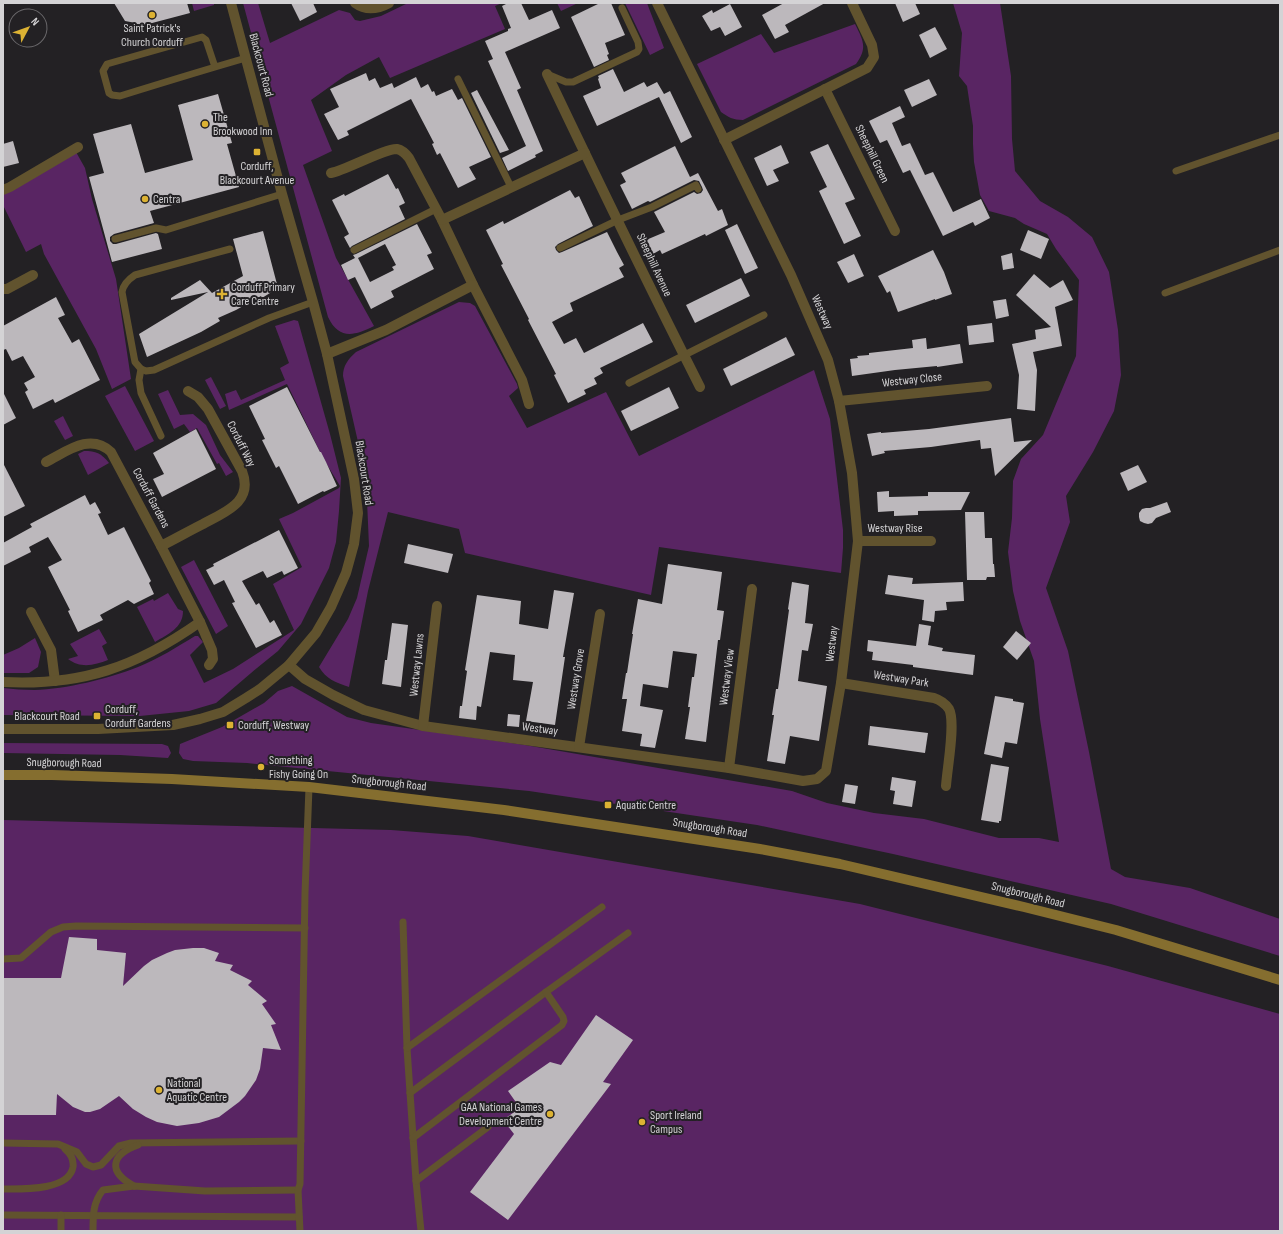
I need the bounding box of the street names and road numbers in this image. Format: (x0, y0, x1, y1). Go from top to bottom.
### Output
street label: Blackcourt Road (245, 32, 277, 98)
street label: Sheephill Green (852, 123, 892, 185)
street label: Sheephill Avenue (633, 231, 675, 299)
street label: Westway (808, 292, 836, 332)
street label: Westway Close (881, 369, 943, 391)
street label: Corduff Way (223, 419, 259, 470)
street label: Blackcourt Road (351, 440, 377, 506)
street label: Corduff Gardens (129, 465, 173, 531)
street label: Westway Rise (868, 521, 923, 536)
street label: Westway (822, 625, 842, 663)
street label: Westway Lawns (406, 633, 428, 697)
street label: Westway Grove (564, 647, 588, 711)
street label: Westway View (716, 647, 738, 706)
street label: Westway Park (872, 667, 930, 691)
street label: Blackcourt Road (14, 709, 80, 724)
street label: Westway (521, 719, 559, 739)
street label: Snugborough Road (26, 755, 102, 771)
street label: Snugborough Road (351, 772, 427, 794)
street label: Snugborough Road (672, 815, 748, 841)
street label: Snugborough Road (990, 879, 1066, 911)

